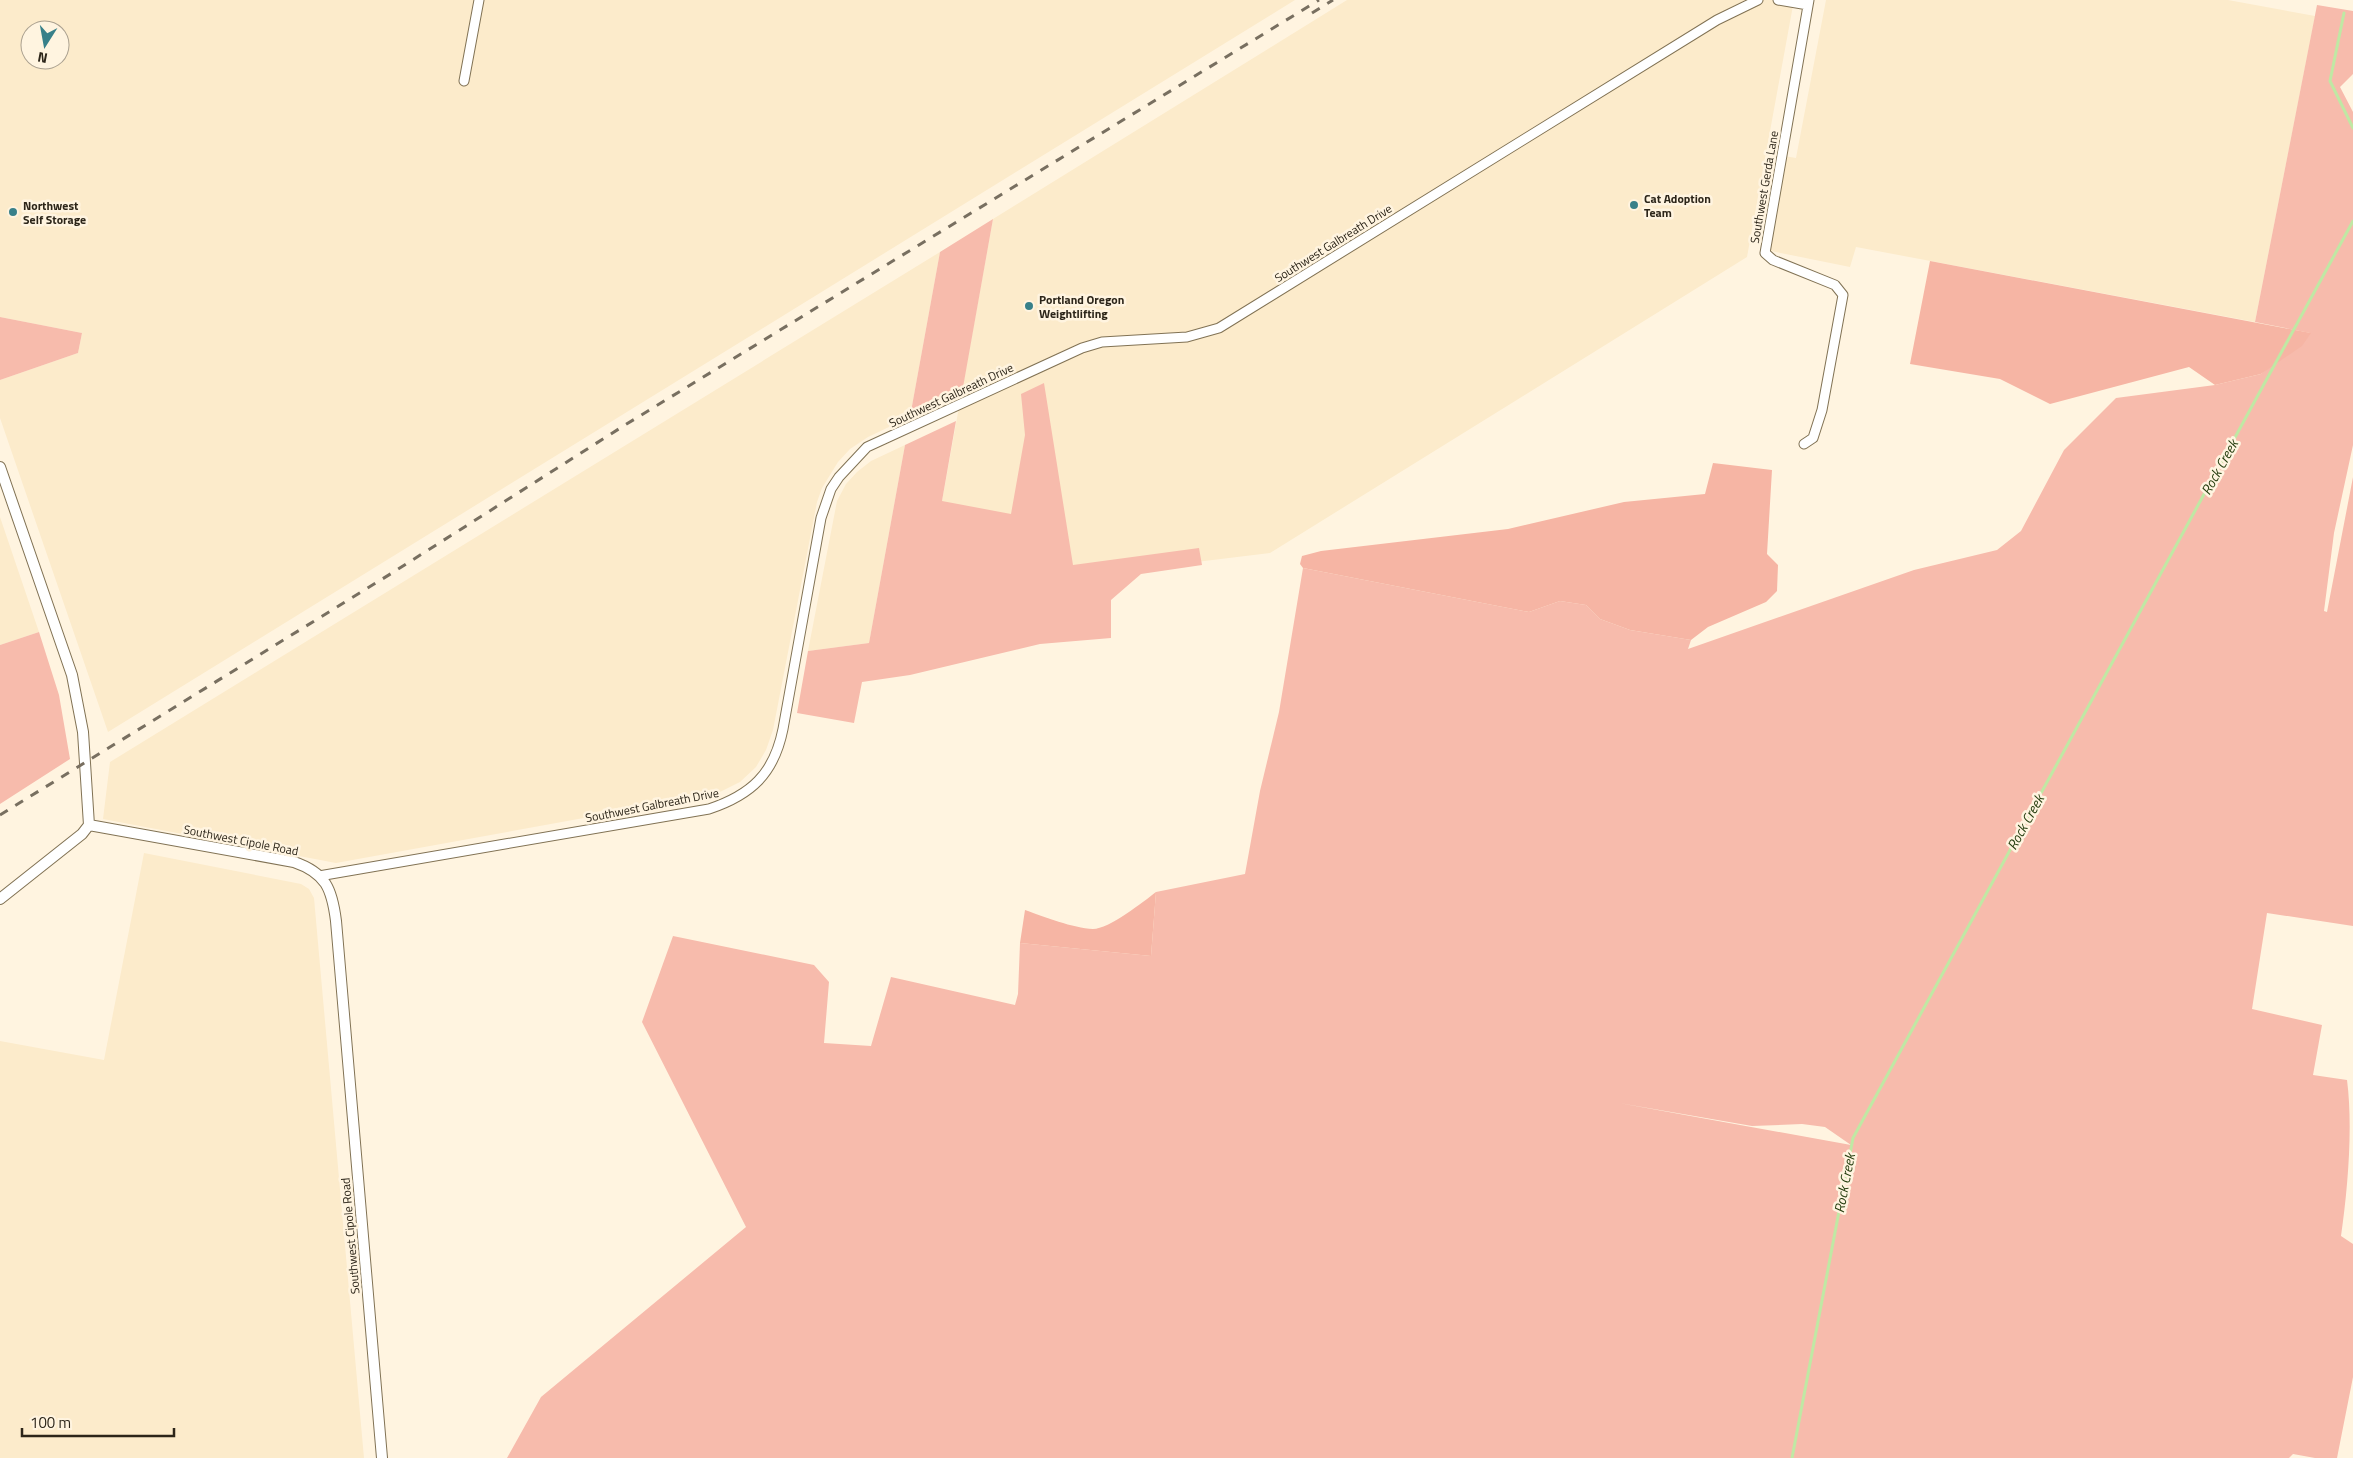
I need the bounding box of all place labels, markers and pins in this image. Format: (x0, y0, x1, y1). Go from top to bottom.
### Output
place label: Cat Adoption Team (1644, 189, 1711, 222)
place label: Northwest Self Storage (23, 196, 86, 229)
marker: Cat Adoption Team (1628, 199, 1640, 211)
marker: Northwest Self Storage (7, 206, 19, 218)
place label: Portland Oregon Weightlifting (1039, 290, 1124, 323)
marker: Portland Oregon Weightlifting (1023, 300, 1035, 312)

